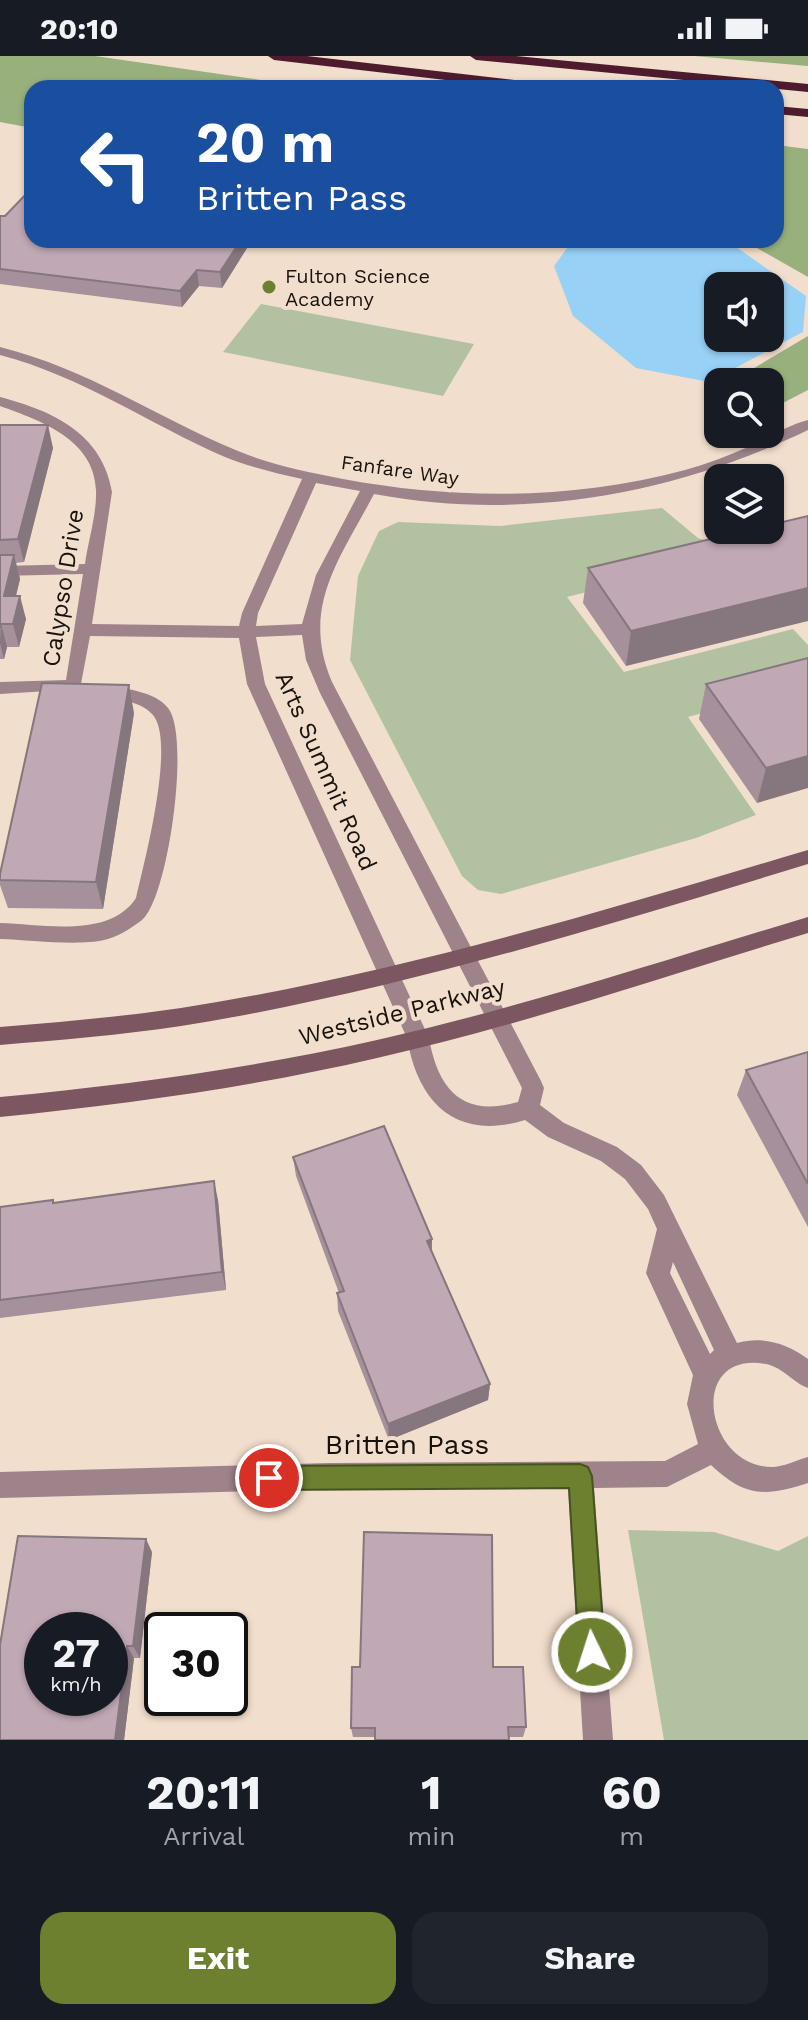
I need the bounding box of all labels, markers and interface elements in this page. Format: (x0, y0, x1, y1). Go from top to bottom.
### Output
text: 20:10 (40, 11, 119, 46)
text: 20 m (196, 110, 334, 176)
icon: left (64, 112, 168, 216)
text: Britten Pass (196, 177, 407, 219)
place label: Fulton Science Academy (285, 264, 430, 311)
map controls (704, 272, 784, 544)
button: sound (704, 272, 784, 352)
marker: Fulton Science Academy (260, 278, 278, 296)
button: search (704, 368, 784, 448)
street label: Fanfare Way (340, 450, 461, 490)
button: layers (704, 464, 784, 544)
street label: Calypso Drive (37, 507, 89, 669)
street label: Arts Summit Road (270, 667, 382, 875)
street label: Westside Parkway (296, 973, 509, 1051)
street label: Britten Pass (325, 1428, 489, 1461)
pin (235, 1444, 303, 1512)
icon: arrive (247, 1456, 291, 1500)
position arrow (550, 1610, 634, 1694)
speed limit sign: 30 (144, 1612, 248, 1716)
text: 27 (52, 1630, 100, 1677)
text: km/h (50, 1672, 102, 1696)
text: 20:11 (146, 1764, 261, 1821)
text: 1 (421, 1764, 442, 1821)
text: 60 (601, 1764, 662, 1821)
text: Arrival (163, 1821, 244, 1851)
text: min (408, 1821, 455, 1851)
text: m (619, 1821, 644, 1851)
button: Exit (40, 1912, 396, 2004)
button: Share (412, 1912, 768, 2004)

